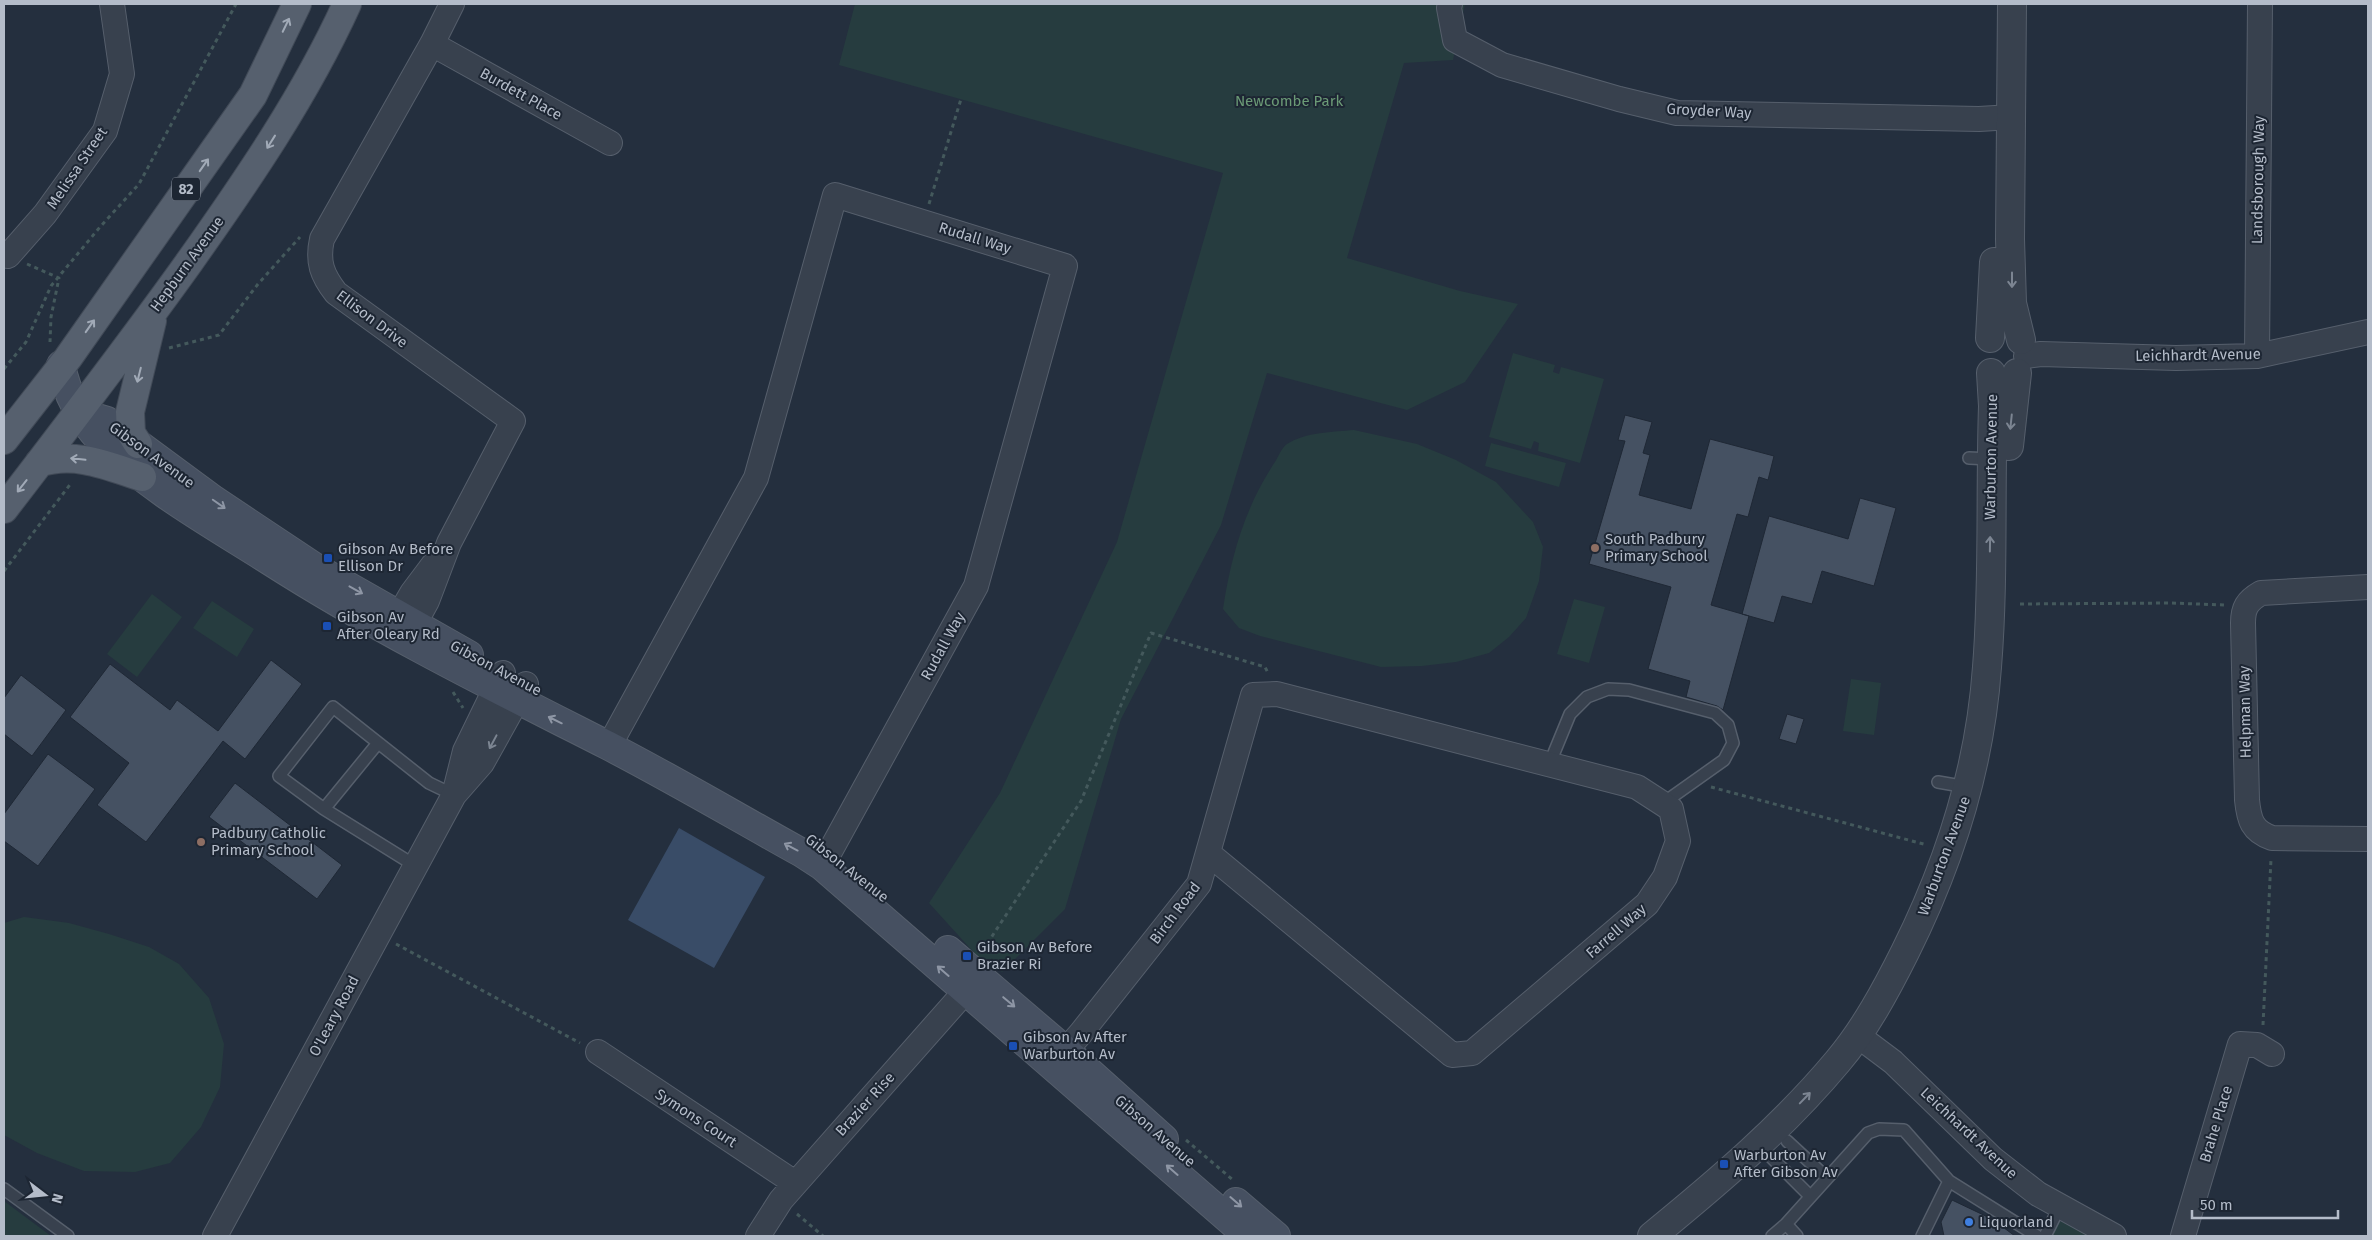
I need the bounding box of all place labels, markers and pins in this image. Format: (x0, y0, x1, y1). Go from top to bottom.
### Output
place label: South Padbury Primary School (1605, 530, 1708, 565)
place label: Gibson Av Before Ellison Dr (338, 540, 454, 575)
marker: South Padbury Primary School (1589, 542, 1601, 554)
marker: Gibson Av Before Ellison Dr (322, 552, 334, 564)
place label: Gibson Av After Oleary Rd (337, 608, 440, 643)
marker: Gibson Av After Oleary Rd (321, 620, 333, 632)
place label: Padbury Catholic Primary School (211, 824, 326, 859)
marker: Padbury Catholic Primary School (195, 836, 207, 848)
place label: Gibson Av Before Brazier Ri (977, 938, 1093, 973)
marker: Gibson Av Before Brazier Ri (961, 950, 973, 962)
place label: Gibson Av After Warburton Av (1023, 1028, 1127, 1063)
marker: Gibson Av After Warburton Av (1007, 1040, 1019, 1052)
place label: Warburton Av After Gibson Av (1734, 1146, 1838, 1181)
marker: Warburton Av After Gibson Av (1718, 1158, 1730, 1170)
place label: Liquorland (1979, 1213, 2053, 1231)
marker: Liquorland (1963, 1216, 1975, 1228)

